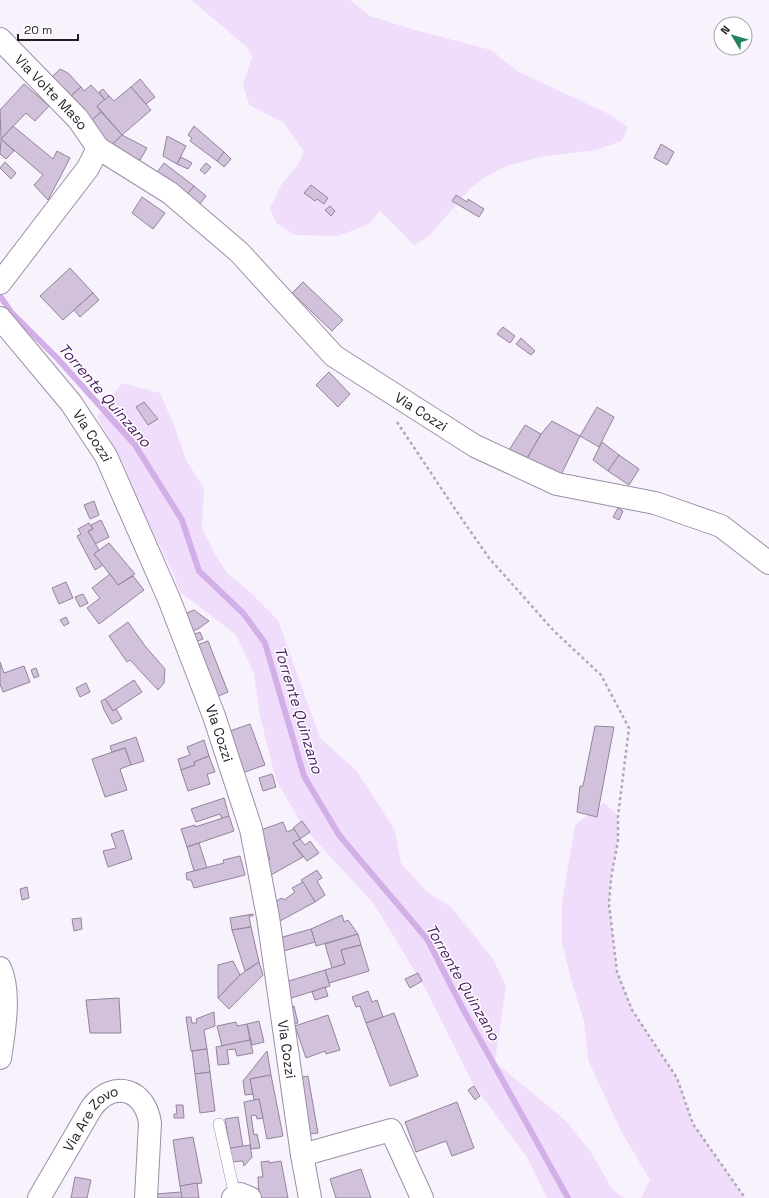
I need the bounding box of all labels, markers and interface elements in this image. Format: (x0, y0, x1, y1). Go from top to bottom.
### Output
scale bar (18, 16, 78, 42)
north arrow (713, 16, 753, 56)
text: 20 m (24, 22, 52, 38)
text: N (717, 23, 733, 37)
street label: Via Volte Maso (11, 51, 92, 133)
water label: Torrente Quinzano (55, 339, 156, 452)
street label: Via Cozzi (391, 388, 451, 435)
street label: Via Cozzi (69, 406, 116, 465)
water label: Torrente Quinzano (271, 644, 328, 776)
street label: Via Cozzi (201, 702, 237, 764)
water label: Torrente Quinzano (422, 920, 505, 1044)
street label: Via Cozzi (274, 1019, 300, 1080)
street label: Via Are Zovo (59, 1082, 120, 1155)

